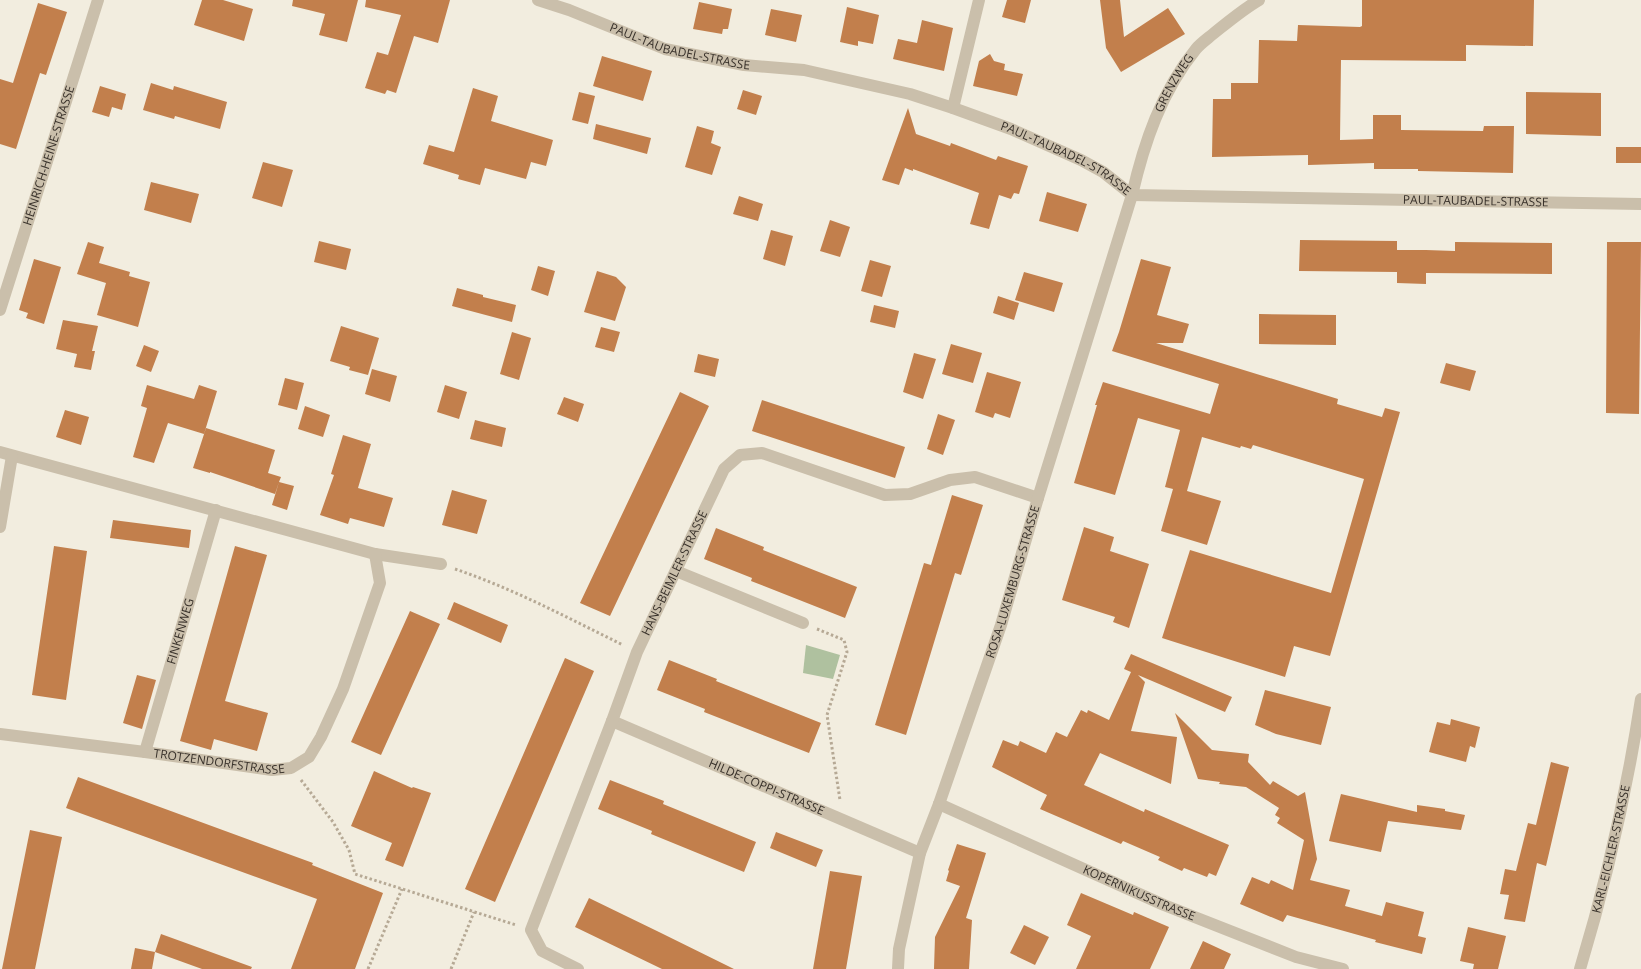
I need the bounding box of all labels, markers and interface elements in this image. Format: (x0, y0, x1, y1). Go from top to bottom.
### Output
street label: PAUL-TAUBADEL-STRASSE (607, 18, 751, 73)
street label: GRENZWEG (1150, 50, 1197, 115)
street label: HEINRICH-HEINE-STRASSE (18, 83, 78, 227)
street label: PAUL-TAUBADEL-STRASSE (998, 117, 1135, 199)
street label: PAUL-TAUBADEL-STRASSE (1403, 191, 1549, 210)
street label: ROSA-LUXEMBURG-STRASSE (981, 503, 1043, 660)
street label: HANS-BEIMLER-STRASSE (637, 507, 711, 638)
street label: FINKENWEG (162, 596, 198, 666)
street label: TROTZENDORFSTRASSE (153, 744, 286, 778)
street label: HILDE-COPPI-STRASSE (706, 754, 827, 819)
street label: KARL-EICHLER-STRASSE (1587, 783, 1634, 915)
street label: KOPERNIKUSSTRASSE (1080, 861, 1198, 925)

